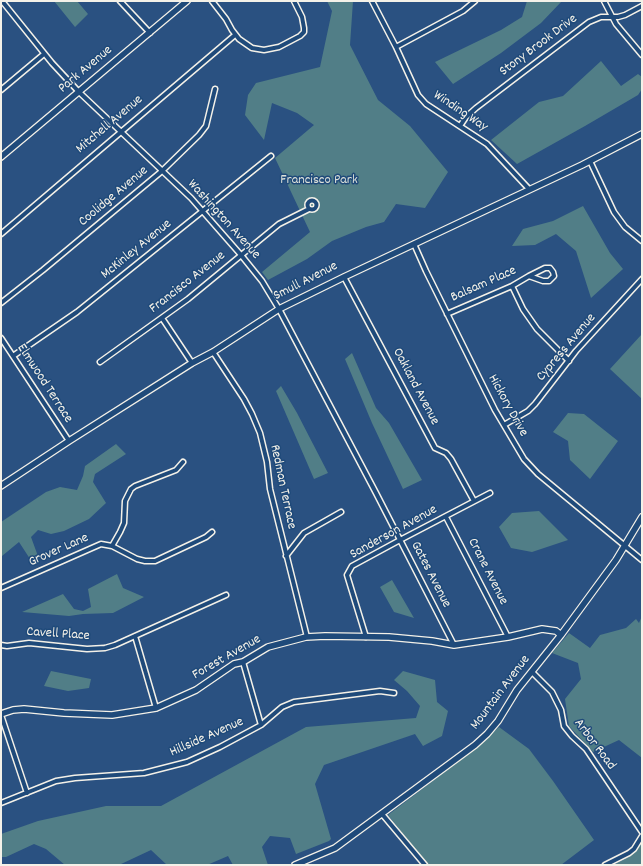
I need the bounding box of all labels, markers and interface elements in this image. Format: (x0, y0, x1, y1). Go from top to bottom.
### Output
street label: Stony Brook Drive (497, 11, 581, 81)
street label: Park Avenue (56, 43, 116, 97)
street label: Winding Way (429, 88, 491, 136)
street label: Mitchell Avenue (73, 92, 147, 158)
street label: Coolidge Avenue (76, 163, 152, 231)
park label: Francisco Park (280, 173, 358, 189)
street label: Washington Avenue (183, 177, 263, 263)
street label: McKinley Avenue (98, 216, 176, 284)
street label: Francisco Avenue (147, 248, 229, 318)
street label: Smull Avenue (271, 259, 341, 305)
street label: Balsam Place (449, 263, 519, 307)
street label: Cypress Avenue (534, 311, 600, 385)
street label: Elmwood Terrace (12, 341, 76, 427)
street label: Oakland Avenue (388, 346, 442, 428)
street label: Hickory Drive (483, 372, 531, 440)
street label: Redman Terrace (265, 443, 299, 531)
street label: Sanderson Avenue (347, 502, 441, 564)
street label: Grover Lane (26, 530, 92, 572)
street label: Crane Avenue (463, 536, 511, 608)
street label: Gates Avenue (406, 539, 454, 611)
street label: Cavell Place (26, 624, 90, 646)
street label: Forest Avenue (190, 632, 264, 684)
street label: Mountain Avenue (467, 652, 535, 734)
street label: Hillside Avenue (167, 714, 247, 762)
street label: Arbor Road (569, 716, 619, 774)

